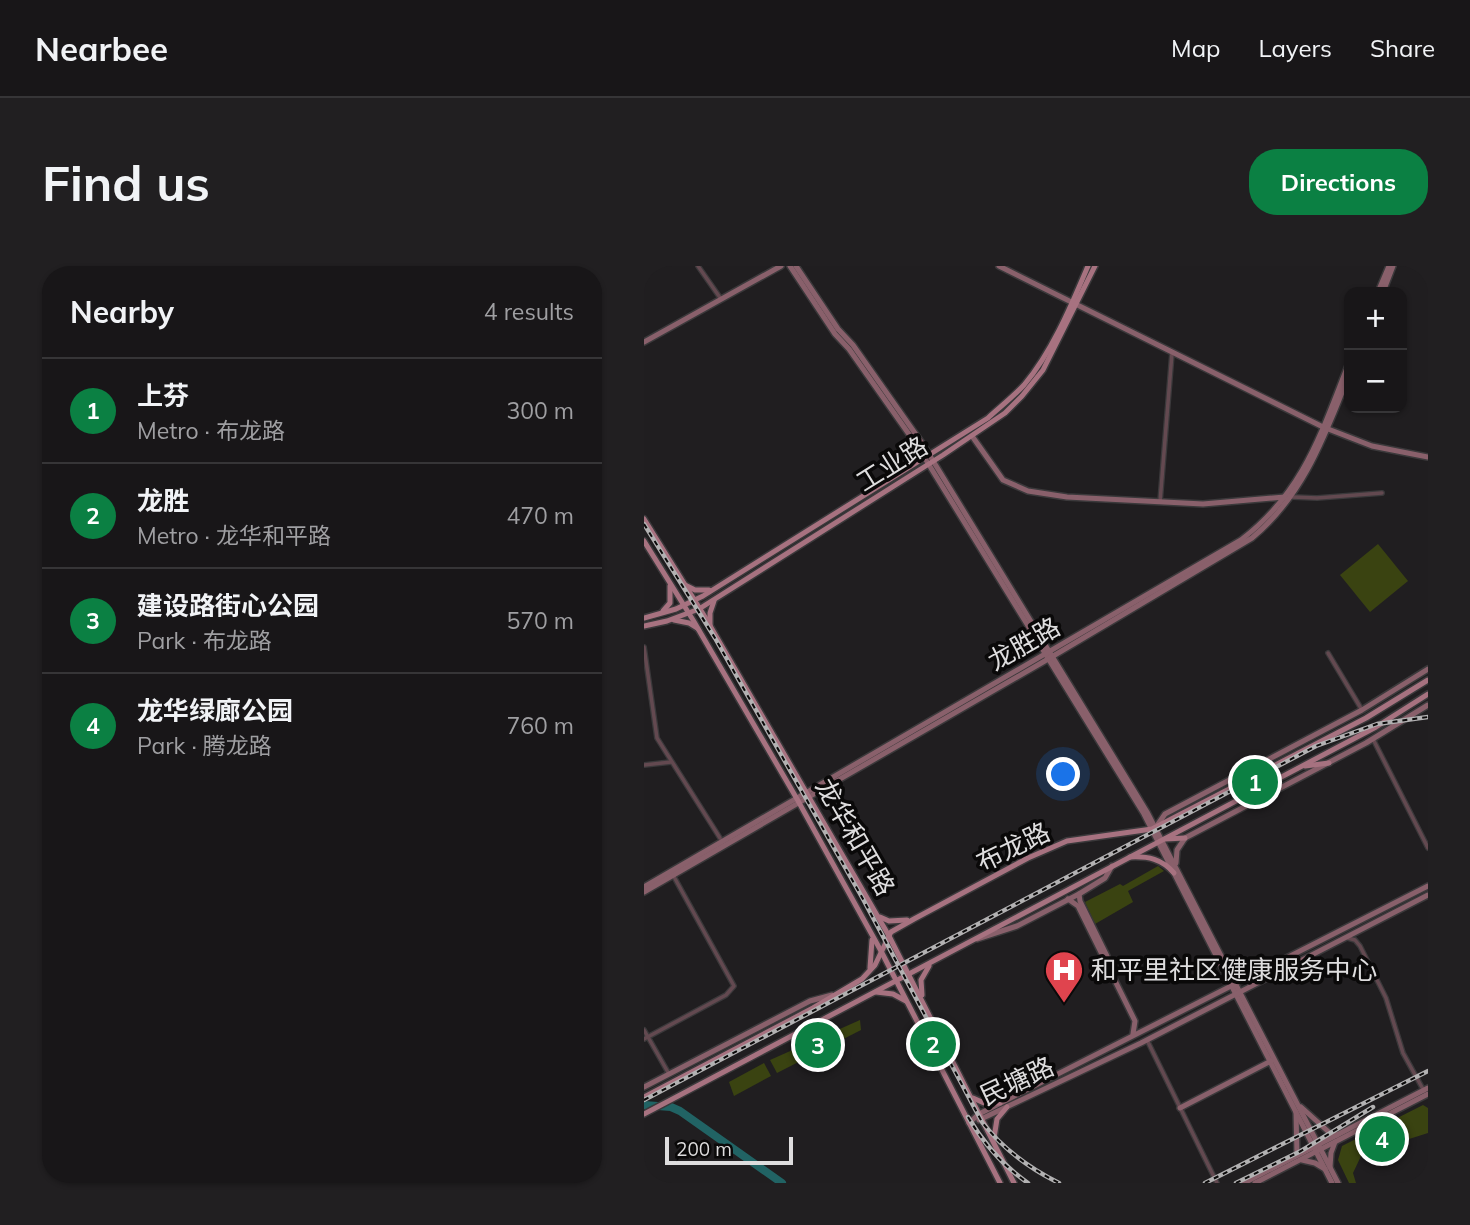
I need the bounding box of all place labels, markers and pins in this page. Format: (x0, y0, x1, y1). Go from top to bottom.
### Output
pin: 1 (1232, 756, 1278, 808)
hospital icon: 和平里社区健康服务中心 (1043, 949, 1085, 1004)
place label: 和平里社区健康服务中心 (1091, 953, 1377, 986)
pin: 2 (910, 1018, 956, 1070)
pin: 3 (795, 1019, 841, 1071)
pin: 4 (1359, 1113, 1405, 1165)

